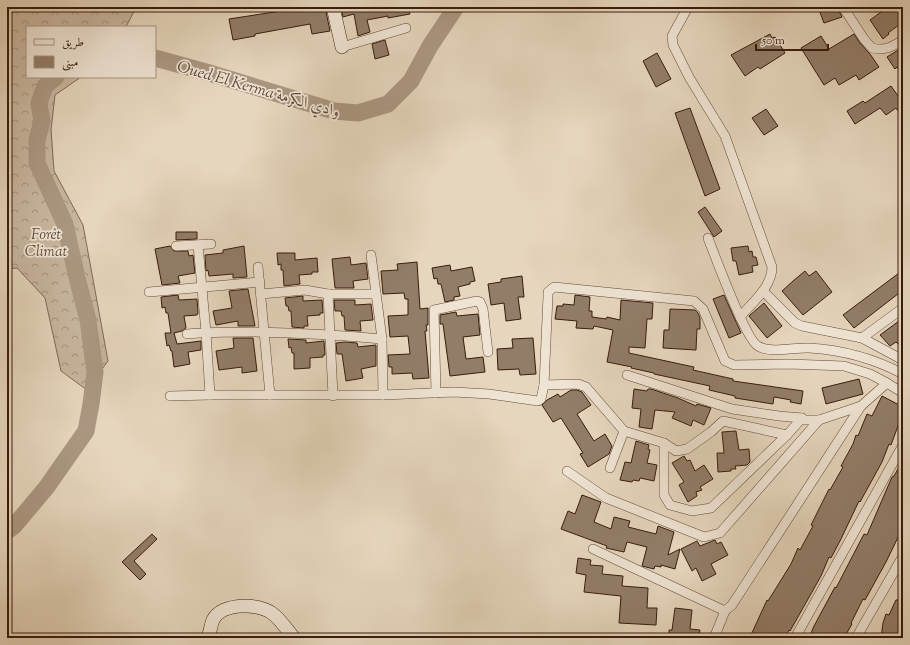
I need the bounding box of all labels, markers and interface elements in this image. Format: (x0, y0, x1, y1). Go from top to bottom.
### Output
legend (26, 26, 156, 78)
scale bar (756, 26, 828, 52)
text: 50 m (761, 32, 785, 50)
text: طريق (62, 34, 84, 52)
text: مبنى (62, 54, 78, 72)
water label: Oued El Kerma وادي الكرمة (174, 56, 343, 125)
park label: Forêt Climat (25, 225, 68, 263)

